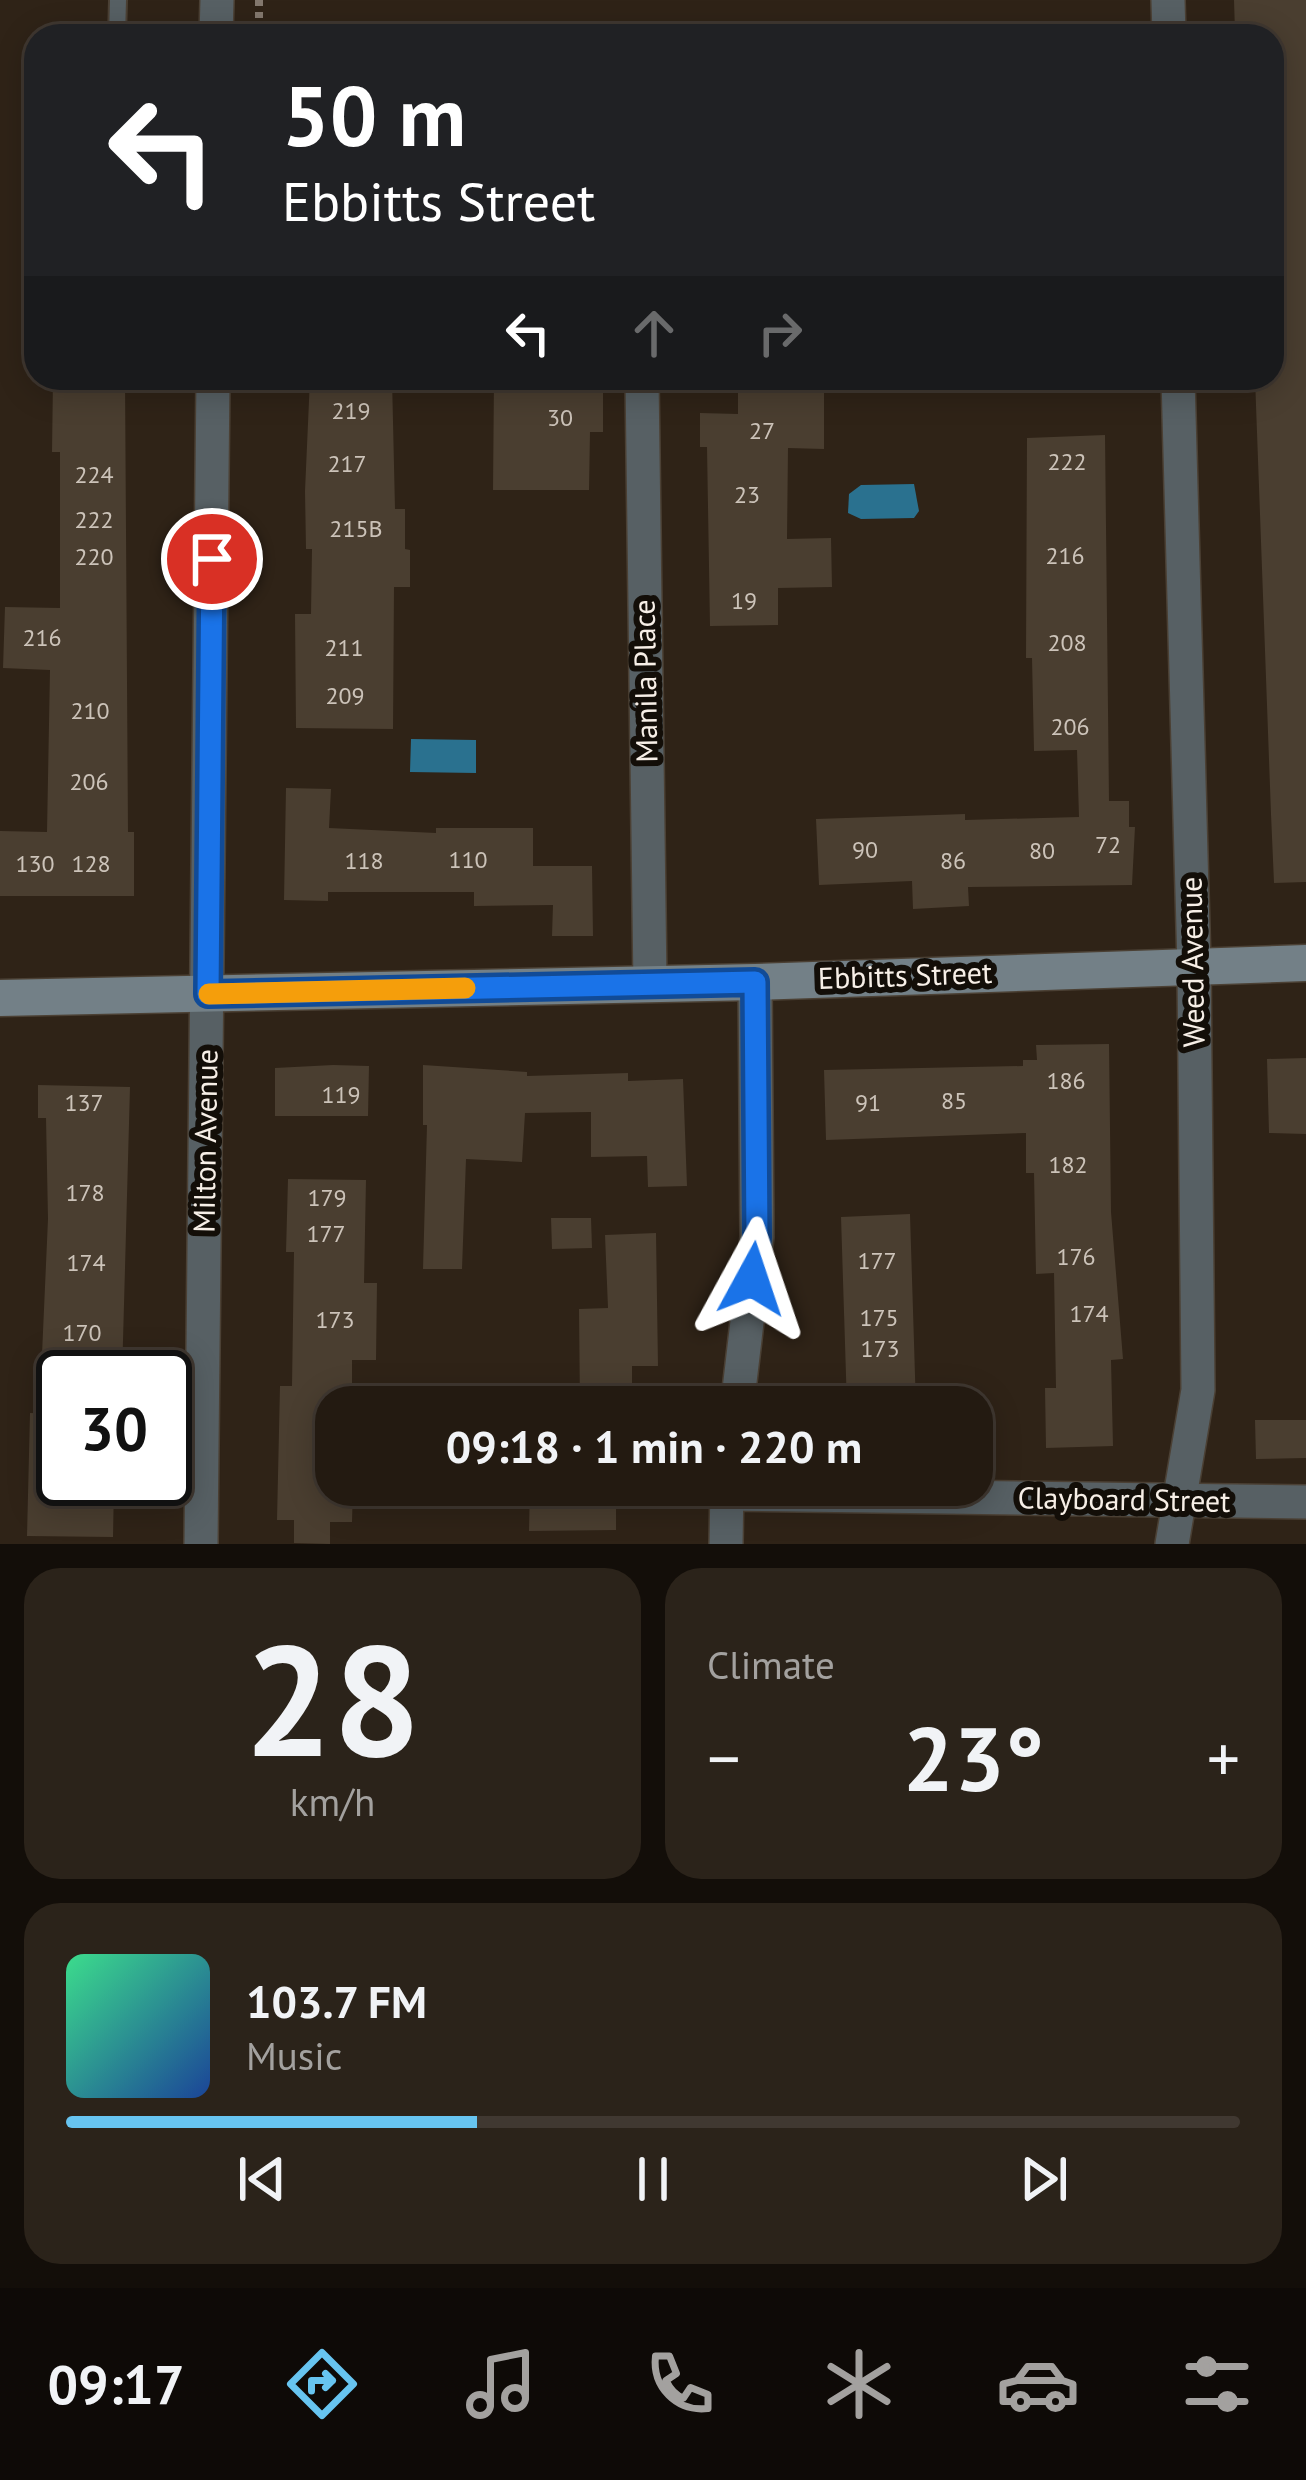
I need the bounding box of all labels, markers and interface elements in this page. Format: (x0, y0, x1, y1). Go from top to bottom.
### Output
text: 50 m (282, 60, 466, 169)
icon: left (84, 72, 240, 228)
text: Ebbitts Street (282, 166, 595, 236)
icon: left (495, 300, 561, 366)
icon: ahead (621, 300, 687, 366)
icon: right (747, 300, 813, 366)
house number: 219 (331, 395, 371, 426)
house number: 30 (547, 402, 573, 433)
house number: 27 (749, 415, 775, 446)
house number: 222 (1047, 446, 1087, 477)
house number: 217 (327, 448, 367, 479)
house number: 224 (74, 459, 114, 490)
house number: 23 (734, 479, 760, 510)
house number: 222 (74, 504, 114, 535)
pin (161, 508, 263, 610)
house number: 215B (329, 513, 383, 544)
icon: arrive (179, 526, 245, 592)
house number: 216 (1045, 540, 1085, 571)
house number: 220 (74, 541, 114, 572)
house number: 19 (731, 585, 757, 616)
street label: Manila Place (624, 599, 665, 763)
house number: 216 (22, 622, 62, 653)
house number: 208 (1047, 627, 1087, 658)
house number: 211 (324, 632, 364, 663)
house number: 209 (325, 680, 365, 711)
house number: 210 (70, 695, 110, 726)
house number: 206 (1050, 711, 1090, 742)
house number: 206 (69, 766, 109, 797)
house number: 72 (1095, 829, 1121, 860)
house number: 90 (852, 834, 878, 865)
house number: 80 (1029, 835, 1055, 866)
house number: 110 (448, 844, 488, 875)
house number: 118 (344, 845, 384, 876)
house number: 86 (940, 845, 966, 876)
house number: 130 (15, 848, 55, 879)
house number: 128 (71, 848, 111, 879)
street label: Weed Avenue (1171, 876, 1212, 1048)
street label: Ebbitts Street (817, 952, 993, 997)
street label: Milton Avenue (183, 1049, 226, 1233)
house number: 186 (1046, 1065, 1086, 1096)
house number: 119 (321, 1079, 361, 1110)
house number: 85 (941, 1085, 967, 1116)
house number: 137 (64, 1087, 104, 1118)
house number: 91 (855, 1087, 881, 1118)
house number: 182 (1048, 1149, 1088, 1180)
house number: 178 (65, 1177, 105, 1208)
house number: 179 (307, 1182, 347, 1213)
position arrow (689, 1216, 815, 1342)
house number: 177 (306, 1218, 346, 1249)
house number: 176 (1056, 1241, 1096, 1272)
house number: 177 (857, 1245, 897, 1276)
house number: 174 (66, 1247, 106, 1278)
house number: 174 (1069, 1298, 1109, 1329)
house number: 175 (859, 1302, 899, 1333)
house number: 173 (315, 1304, 355, 1335)
house number: 170 (62, 1317, 102, 1348)
house number: 173 (860, 1333, 900, 1364)
speed limit sign: 30 (36, 1350, 192, 1506)
text: 09:18 · 1 min · 220 m (446, 1417, 862, 1475)
street label: Clayboard Street (1017, 1477, 1231, 1520)
text: 28 (244, 1597, 421, 1799)
text: Climate (707, 1639, 835, 1690)
text: 23° (903, 1699, 1044, 1816)
text: − (707, 1715, 740, 1800)
text: + (1207, 1715, 1240, 1800)
text: km/h (290, 1776, 375, 1827)
text: 103.7 FM (246, 1972, 427, 2030)
text: Music (246, 2030, 342, 2081)
icon: previous (229, 2146, 295, 2212)
icon: pause (620, 2146, 686, 2212)
icon: next (1011, 2146, 1077, 2212)
icon: directions (280, 2342, 364, 2426)
icon: music (459, 2342, 543, 2426)
icon: phone (638, 2342, 722, 2426)
icon: climate (817, 2342, 901, 2426)
icon: car (996, 2342, 1080, 2426)
icon: filters (1175, 2342, 1259, 2426)
text: 09:17 (48, 2349, 185, 2419)

